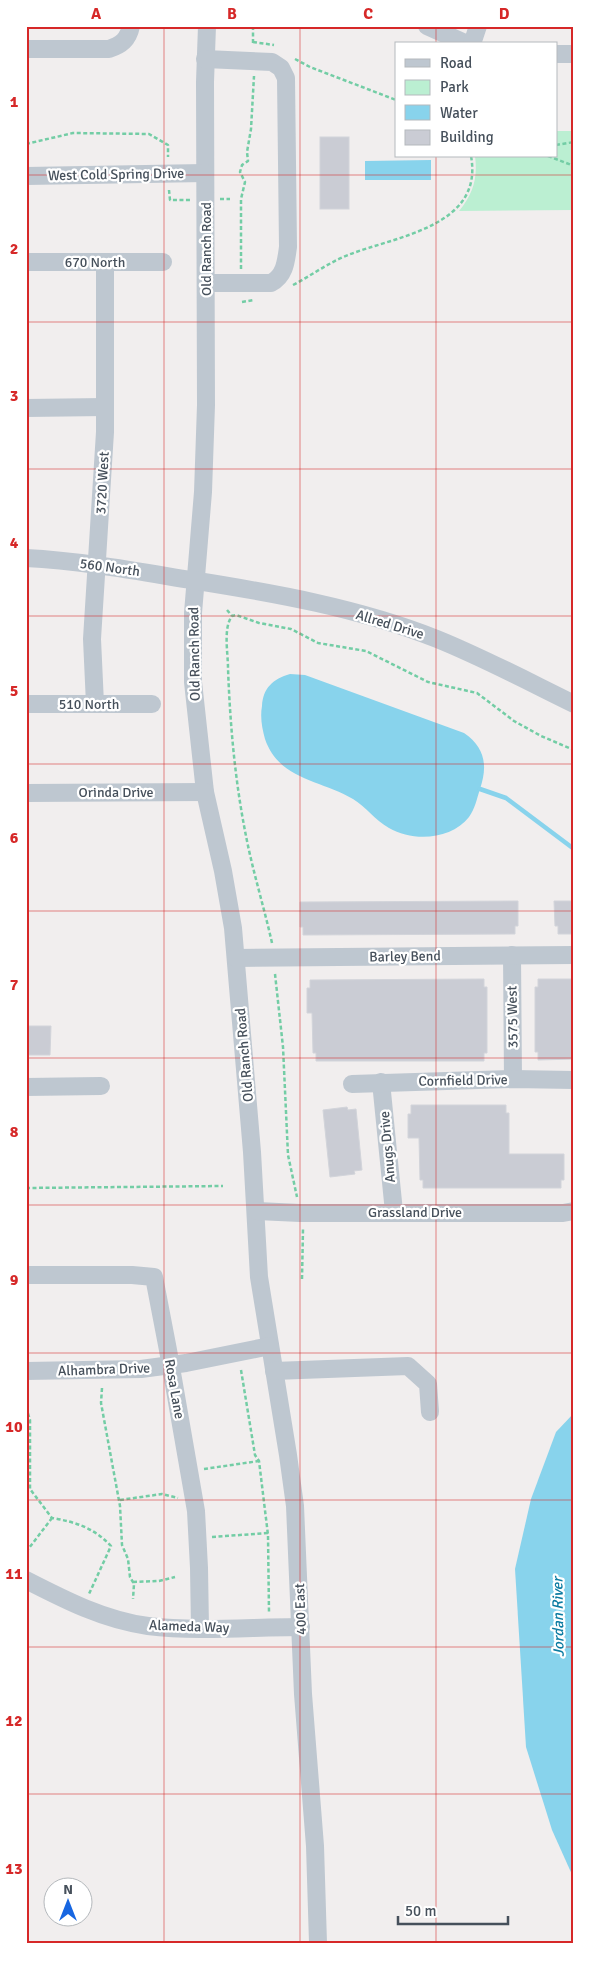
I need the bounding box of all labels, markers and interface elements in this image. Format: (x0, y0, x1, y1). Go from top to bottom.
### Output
text: A (91, 4, 102, 24)
text: B (227, 4, 237, 24)
text: C (363, 4, 373, 24)
text: D (499, 4, 510, 24)
legend (395, 42, 558, 158)
text: Road (440, 54, 472, 72)
text: Park (440, 78, 469, 96)
text: 1 (10, 92, 19, 112)
text: Water (440, 104, 478, 122)
text: Building (440, 128, 494, 146)
street label: West Cold Spring Drive (48, 165, 184, 184)
street label: Old Ranch Road (198, 202, 215, 296)
text: 2 (10, 239, 18, 259)
street label: 670 North (65, 254, 125, 271)
text: 3 (10, 386, 18, 406)
street label: 3720 West (92, 451, 113, 515)
text: 4 (10, 533, 19, 553)
street label: 560 North (79, 555, 141, 580)
street label: Allred Drive (354, 606, 426, 643)
street label: Old Ranch Road (185, 607, 204, 701)
text: 5 (10, 681, 18, 701)
street label: 510 North (59, 696, 119, 713)
street label: Orinda Drive (79, 784, 153, 801)
text: 6 (10, 828, 19, 848)
street label: Barley Bend (369, 947, 441, 966)
text: 7 (10, 975, 19, 995)
street label: 3575 West (503, 985, 522, 1048)
street label: Old Ranch Road (232, 1007, 257, 1103)
street label: Cornfield Drive (418, 1071, 508, 1090)
street label: Anugs Drive (376, 1110, 399, 1183)
text: 8 (10, 1122, 19, 1142)
street label: Grassland Drive (368, 1204, 462, 1221)
text: 9 (10, 1270, 19, 1290)
street label: Rosa Lane (161, 1358, 188, 1420)
street label: Alhambra Drive (58, 1359, 150, 1380)
text: 10 (5, 1417, 23, 1437)
text: 11 (5, 1564, 23, 1584)
water label: Jordan River (548, 1575, 568, 1657)
street label: 400 East (291, 1583, 310, 1635)
street label: Alameda Way (149, 1617, 230, 1636)
text: 12 (5, 1711, 23, 1731)
text: 13 (5, 1859, 23, 1879)
north arrow (42, 1876, 92, 1926)
text: N (63, 1881, 73, 1898)
scale bar (398, 1894, 508, 1926)
text: 50 m (405, 1902, 436, 1920)

